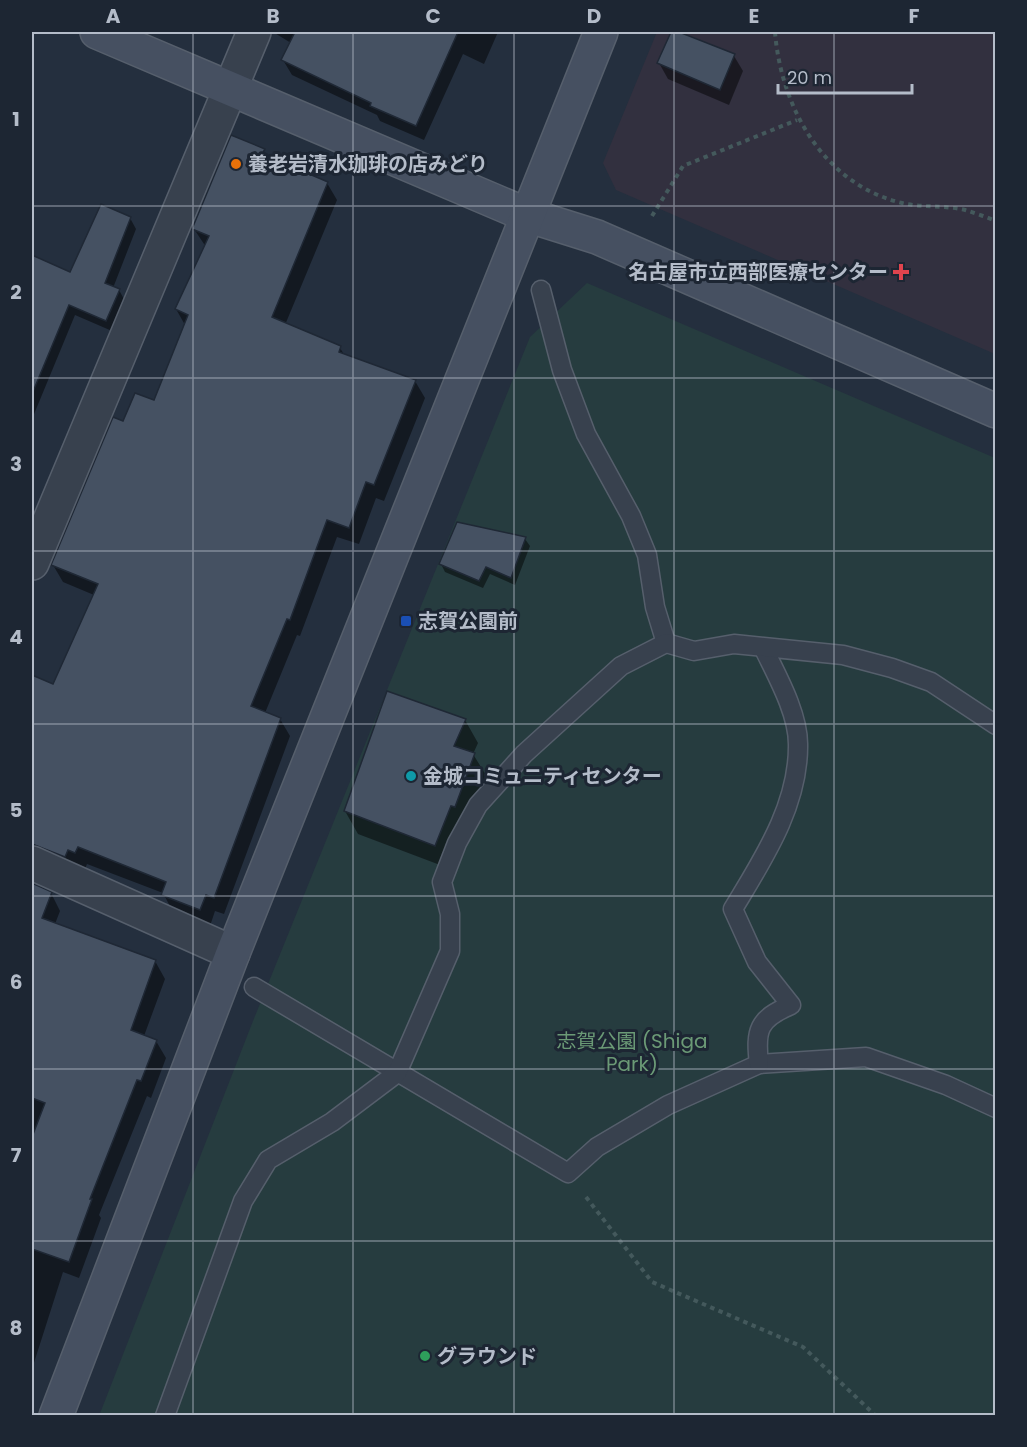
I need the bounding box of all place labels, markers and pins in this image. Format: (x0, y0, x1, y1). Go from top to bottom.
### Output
place label: 養老岩清水珈琲の店みどり (248, 150, 488, 178)
marker: 養老岩清水珈琲の店みどり (229, 157, 243, 171)
place label: 名古屋市立西部医療センター (628, 258, 888, 286)
marker: 名古屋市立西部医療センター (892, 263, 910, 281)
place label: 志賀公園前 (418, 607, 518, 635)
marker: 志賀公園前 (399, 614, 413, 628)
place label: 金城コミュニティセンター (423, 762, 662, 790)
marker: 金城コミュニティセンター (404, 769, 418, 783)
place label: グラウンド (437, 1342, 537, 1370)
marker: グラウンド (418, 1349, 432, 1363)

